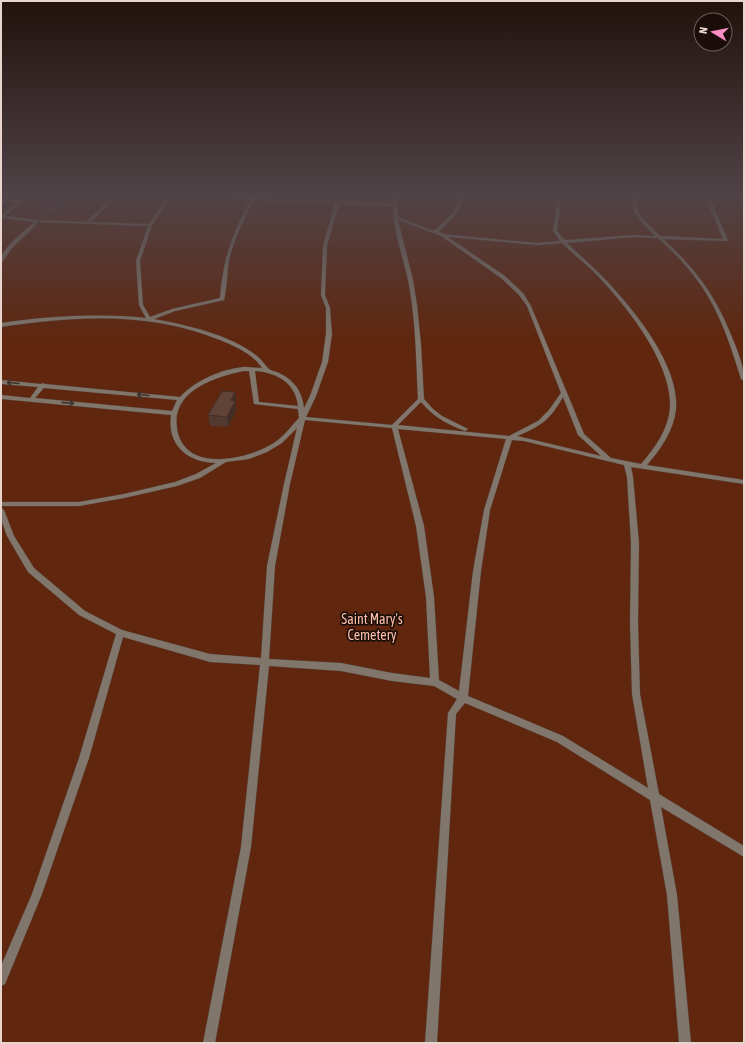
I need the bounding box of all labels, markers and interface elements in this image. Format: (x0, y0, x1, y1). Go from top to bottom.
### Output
north arrow (693, 12, 733, 52)
text: N (697, 26, 710, 35)
one-way arrow (7, 379, 20, 386)
one-way arrow (137, 391, 150, 398)
one-way arrow (61, 399, 74, 407)
park label: Saint Mary's Cemetery (341, 611, 403, 643)

